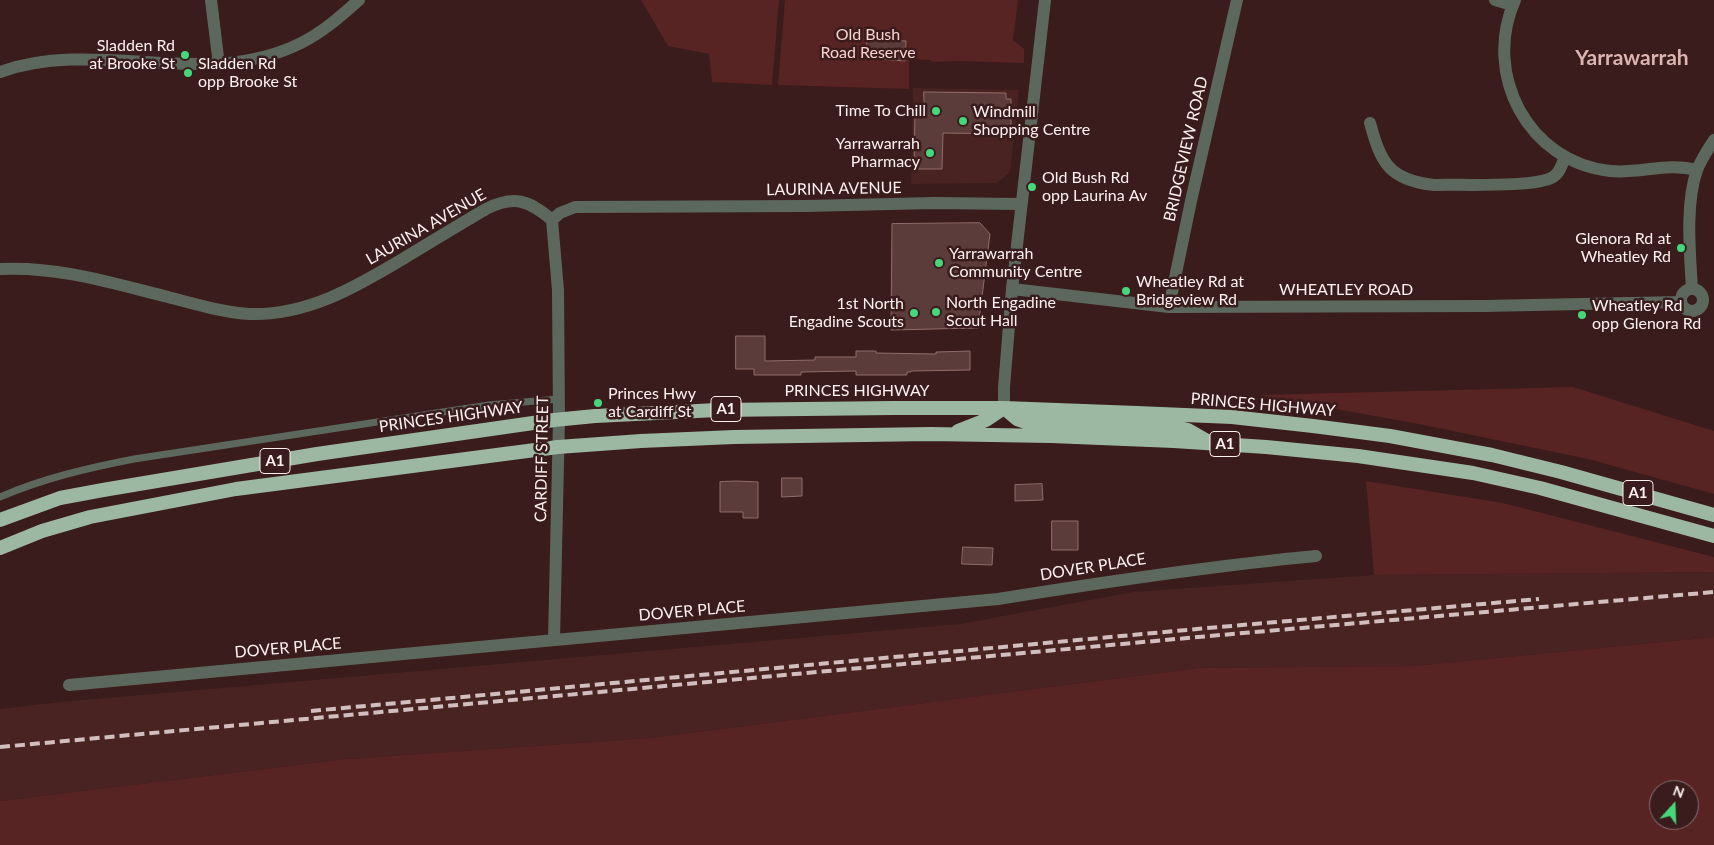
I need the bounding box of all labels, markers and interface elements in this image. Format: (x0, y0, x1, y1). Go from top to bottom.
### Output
park label: Old Bush Road Reserve (820, 25, 916, 63)
place label: Sladden Rd at Brooke St (89, 36, 175, 74)
district label: Yarrawarrah (1575, 45, 1689, 71)
marker: Sladden Rd at Brooke St (179, 49, 191, 61)
place label: Sladden Rd opp Brooke St (198, 54, 297, 92)
marker: Sladden Rd opp Brooke St (182, 67, 194, 79)
street label: BRIDGEVIEW ROAD (1160, 74, 1212, 224)
place label: Time To Chill (835, 101, 926, 121)
place label: Windmill Shopping Centre (973, 102, 1090, 140)
marker: Time To Chill (930, 105, 942, 117)
marker: Windmill Shopping Centre (957, 115, 969, 127)
place label: Yarrawarrah Pharmacy (836, 134, 920, 172)
marker: Yarrawarrah Pharmacy (924, 147, 936, 159)
place label: Old Bush Rd opp Laurina Av (1042, 168, 1147, 206)
street label: LAURINA AVENUE (766, 178, 902, 200)
marker: Old Bush Rd opp Laurina Av (1026, 181, 1038, 193)
street label: LAURINA AVENUE (363, 185, 489, 269)
place label: Glenora Rd at Wheatley Rd (1575, 229, 1671, 267)
marker: Glenora Rd at Wheatley Rd (1675, 242, 1687, 254)
place label: Yarrawarrah Community Centre (949, 244, 1082, 282)
marker: Yarrawarrah Community Centre (933, 257, 945, 269)
place label: Wheatley Rd at Bridgeview Rd (1136, 272, 1244, 310)
street label: WHEATLEY ROAD (1279, 280, 1413, 300)
marker: Wheatley Rd at Bridgeview Rd (1120, 285, 1132, 297)
place label: North Engadine Scout Hall (946, 293, 1056, 331)
place label: 1st North Engadine Scouts (789, 294, 904, 332)
place label: Wheatley Rd opp Glenora Rd (1592, 296, 1701, 334)
marker: North Engadine Scout Hall (930, 306, 942, 318)
marker: 1st North Engadine Scouts (908, 307, 920, 319)
marker: Wheatley Rd opp Glenora Rd (1576, 309, 1588, 321)
street label: PRINCES HIGHWAY (784, 381, 930, 401)
place label: Princes Hwy at Cardiff St (608, 384, 696, 422)
street label: PRINCES HIGHWAY (1190, 389, 1336, 421)
street label: CARDIFF STREET (531, 396, 553, 522)
road number: A1 (711, 396, 741, 422)
street label: PRINCES HIGHWAY (378, 397, 524, 437)
marker: Princes Hwy at Cardiff St (592, 397, 604, 409)
road number: A1 (1210, 432, 1240, 456)
road number: A1 (260, 448, 290, 474)
road number: A1 (1623, 480, 1653, 506)
street label: DOVER PLACE (1039, 549, 1147, 585)
street label: DOVER PLACE (638, 597, 746, 625)
street label: DOVER PLACE (234, 634, 342, 662)
north arrow (1649, 780, 1699, 830)
text: N (1671, 782, 1687, 801)

